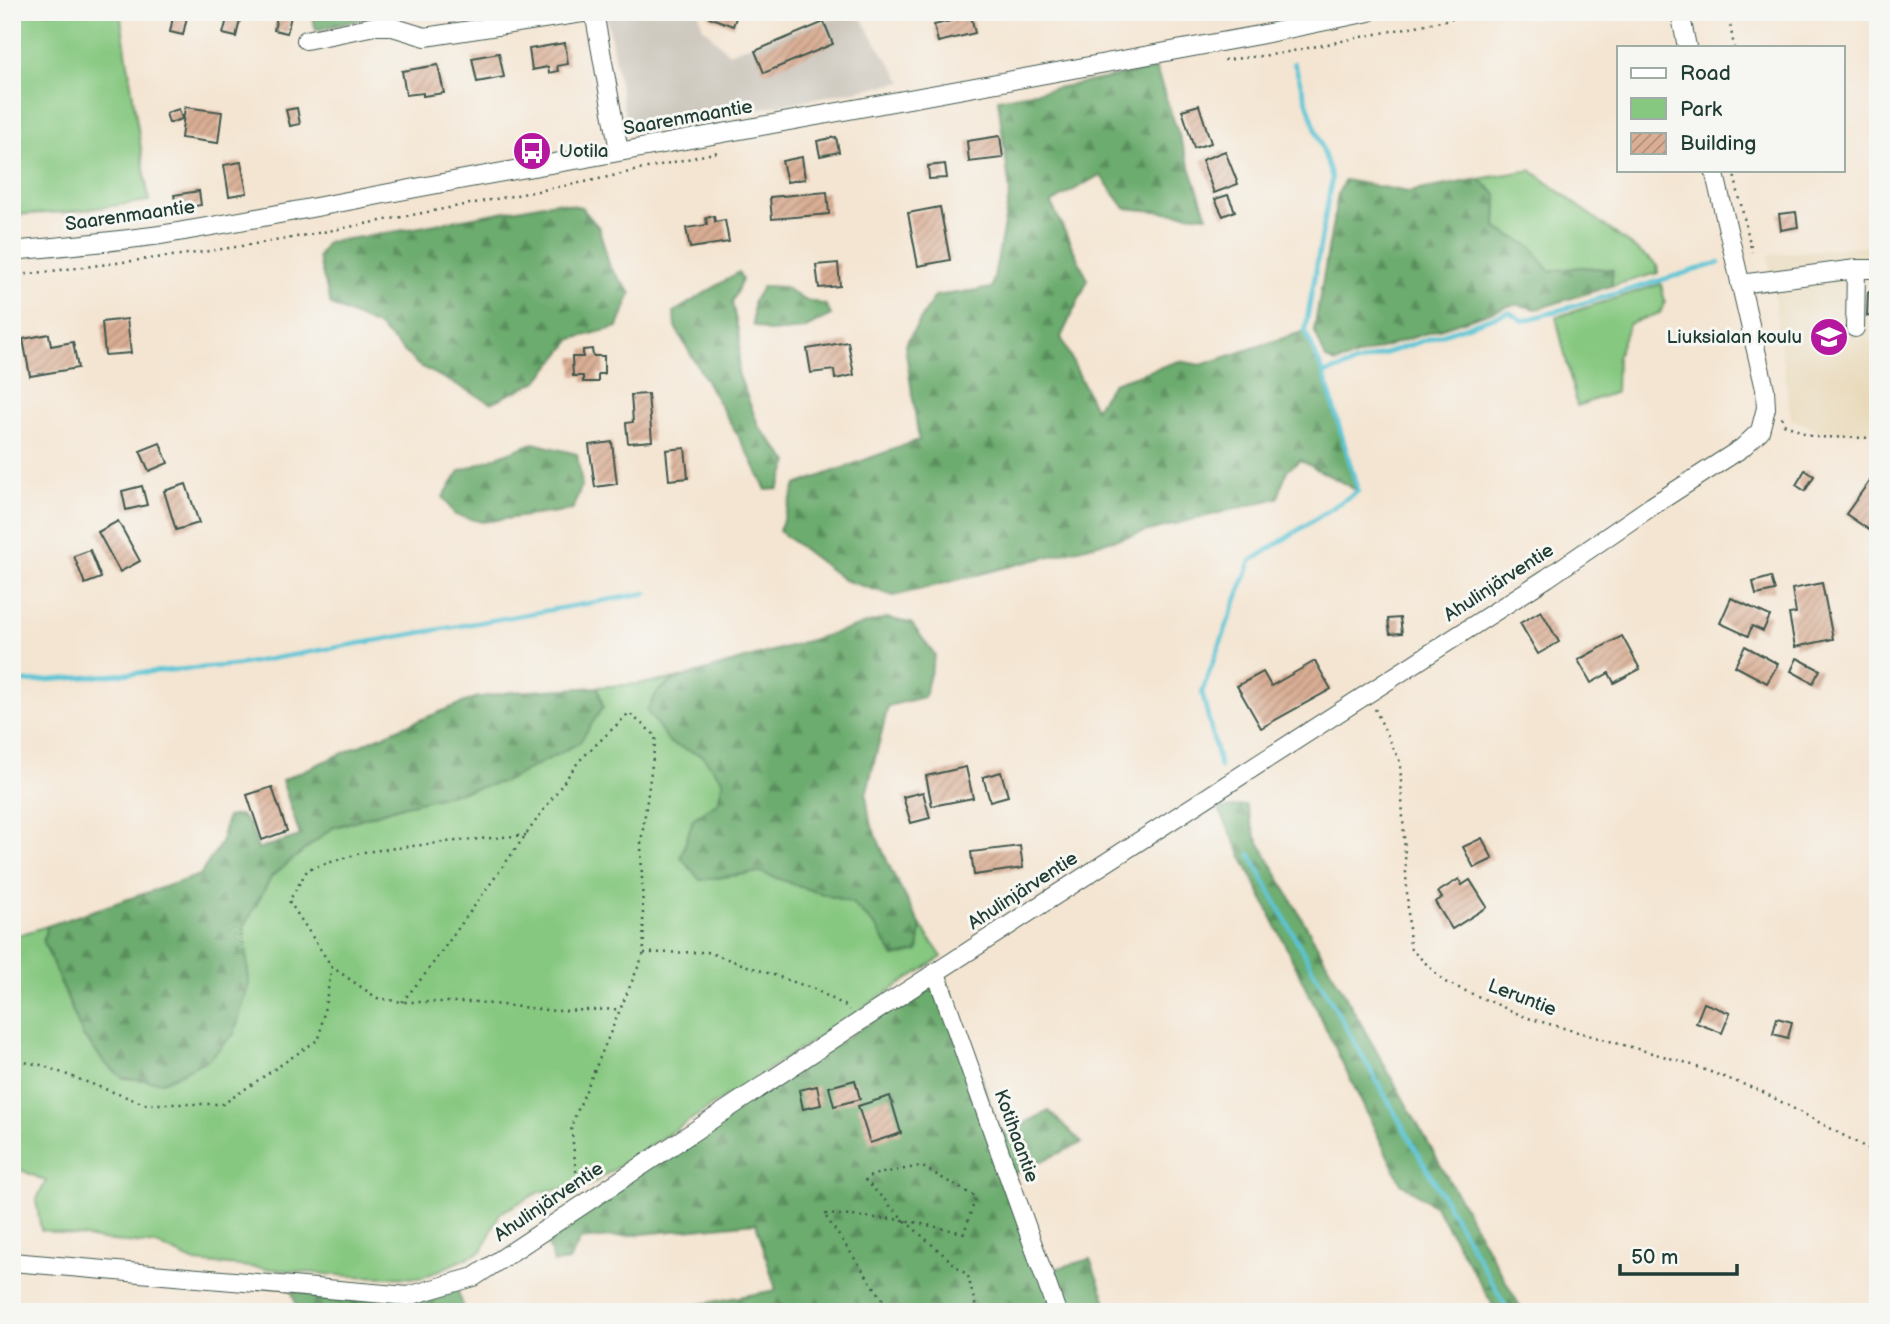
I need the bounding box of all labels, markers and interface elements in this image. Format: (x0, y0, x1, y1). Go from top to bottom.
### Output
legend (1617, 46, 1844, 172)
text: Road (1680, 61, 1731, 86)
street label: Saarenmaantie (622, 95, 754, 141)
text: Park (1680, 97, 1723, 122)
bus stop icon: Uotila (511, 130, 553, 172)
text: Building (1680, 131, 1756, 156)
place label: Uotila (559, 140, 609, 163)
street label: Saarenmaantie (64, 195, 196, 237)
school or university icon: Liuksialan koulu (1808, 316, 1850, 358)
place label: Liuksialan koulu (1666, 326, 1802, 349)
street label: Ahulinjärventie (1440, 539, 1558, 627)
street label: Ahulinjärventie (964, 847, 1082, 935)
street label: Leruntie (1485, 974, 1559, 1022)
street label: Kotihaantie (989, 1086, 1043, 1186)
street label: Ahulinjärventie (490, 1157, 608, 1247)
scale bar (1620, 1233, 1738, 1277)
text: 50 m (1631, 1245, 1678, 1270)

